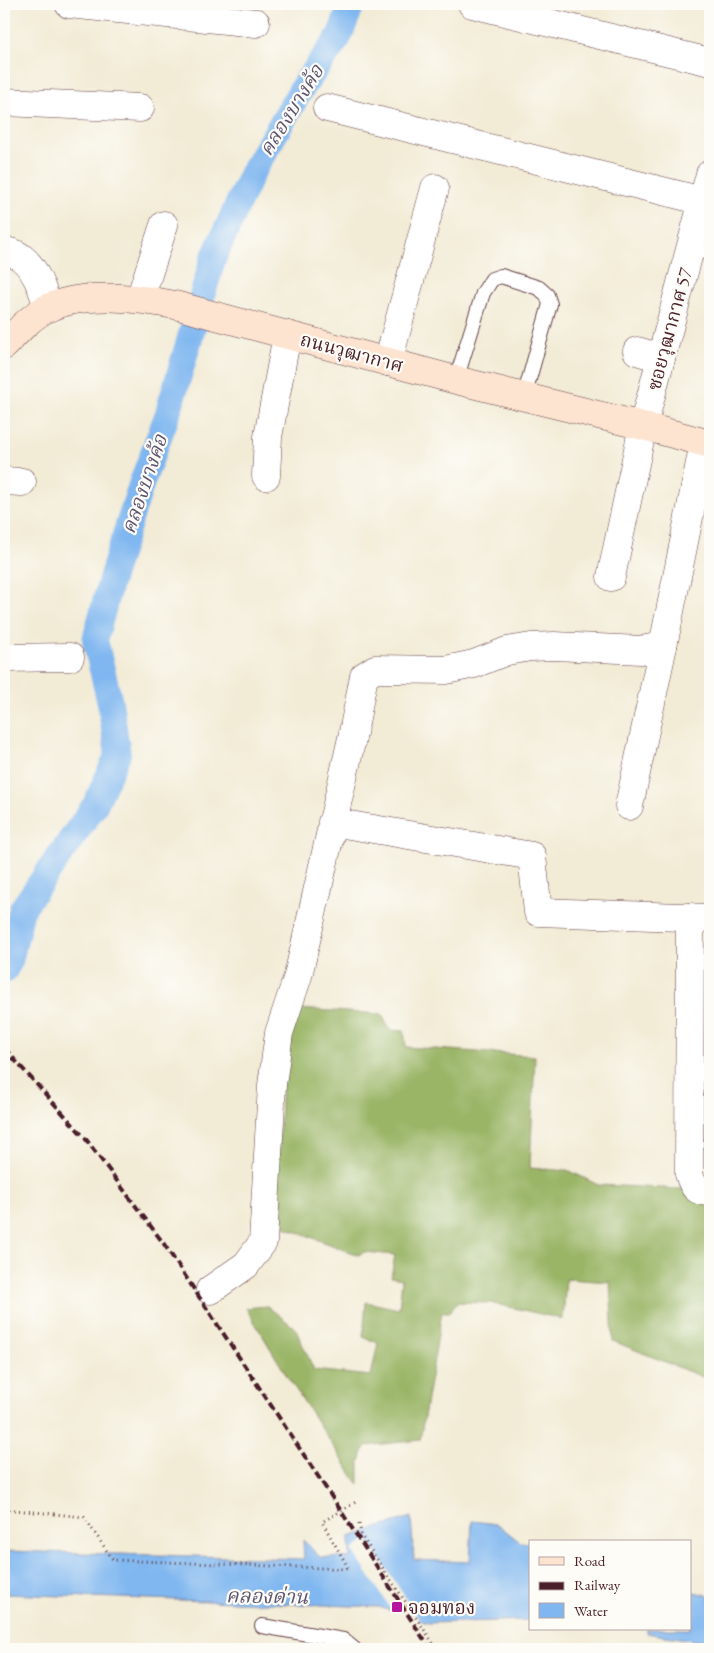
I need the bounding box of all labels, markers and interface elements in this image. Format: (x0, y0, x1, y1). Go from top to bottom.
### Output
water label: คลองบางค้อ (253, 58, 330, 161)
street label: ซอยวุฒากาศ 57 (641, 264, 698, 393)
street label: ถนนวุฒากาศ (298, 327, 406, 378)
water label: คลองบางค้อ (115, 430, 173, 537)
legend (529, 1540, 692, 1630)
text: Road (574, 1551, 606, 1570)
text: Railway (574, 1575, 621, 1594)
water label: คลองด่าน (226, 1582, 309, 1610)
place label: จอมทอง (408, 1595, 475, 1620)
marker: จอมทอง (390, 1600, 404, 1614)
text: Water (574, 1601, 608, 1620)

